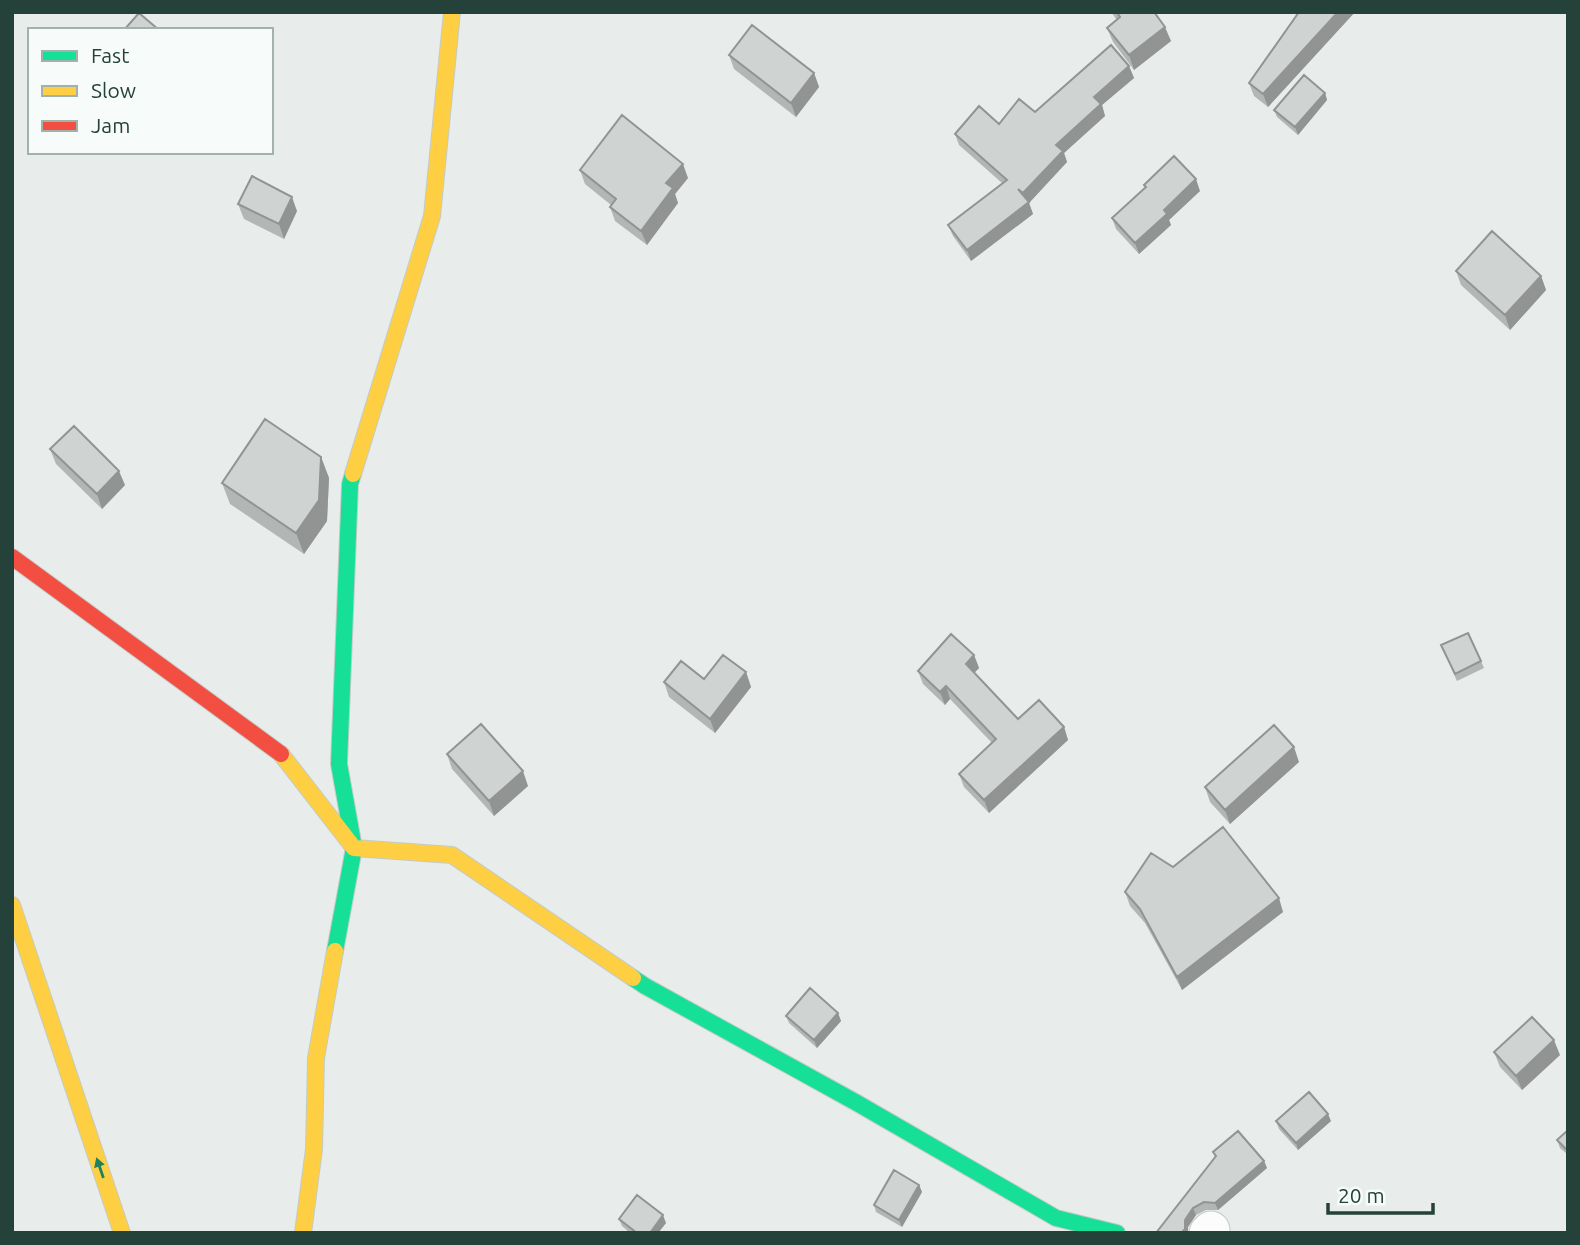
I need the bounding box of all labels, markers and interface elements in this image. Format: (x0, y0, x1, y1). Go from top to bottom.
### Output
legend (28, 28, 273, 154)
text: Fast (91, 43, 129, 67)
text: Slow (91, 78, 136, 102)
text: Jam (91, 113, 130, 137)
one-way arrow (94, 1158, 105, 1179)
scale bar (1328, 1172, 1433, 1216)
text: 20 m (1338, 1183, 1385, 1207)

